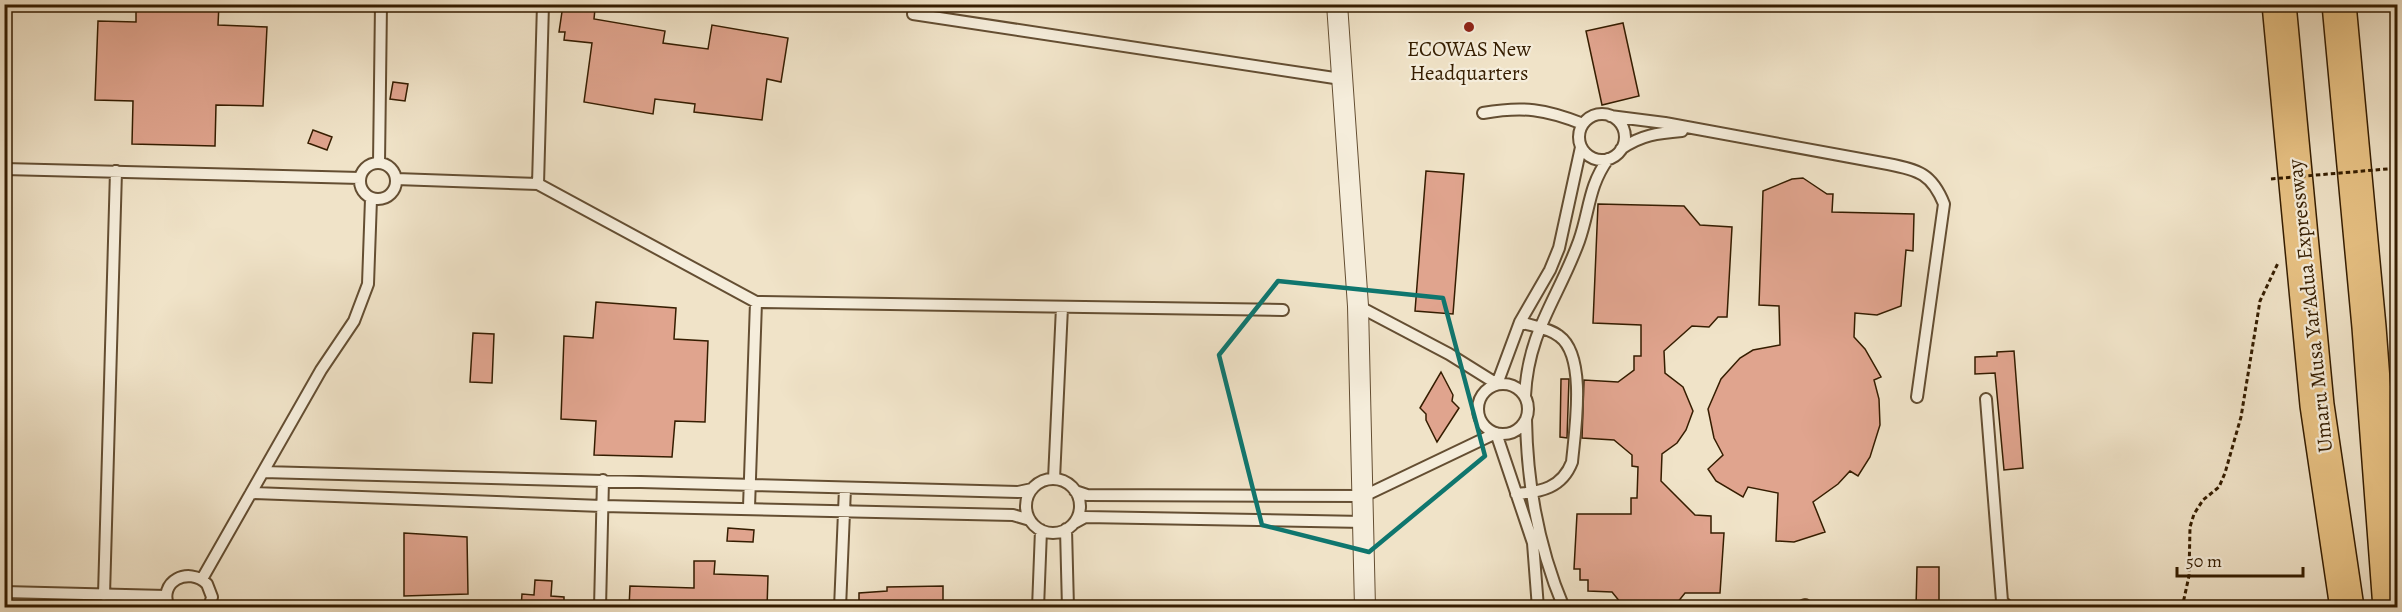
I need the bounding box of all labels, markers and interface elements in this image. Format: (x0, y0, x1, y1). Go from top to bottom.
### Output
marker: ECOWAS New Headquarters (1462, 20, 1476, 34)
place label: ECOWAS New Headquarters (1407, 35, 1531, 87)
street label: Umaru Musa Yar'Adua Expressway (2281, 157, 2339, 454)
scale bar (2177, 540, 2303, 578)
text: 50 m (2186, 549, 2222, 573)

